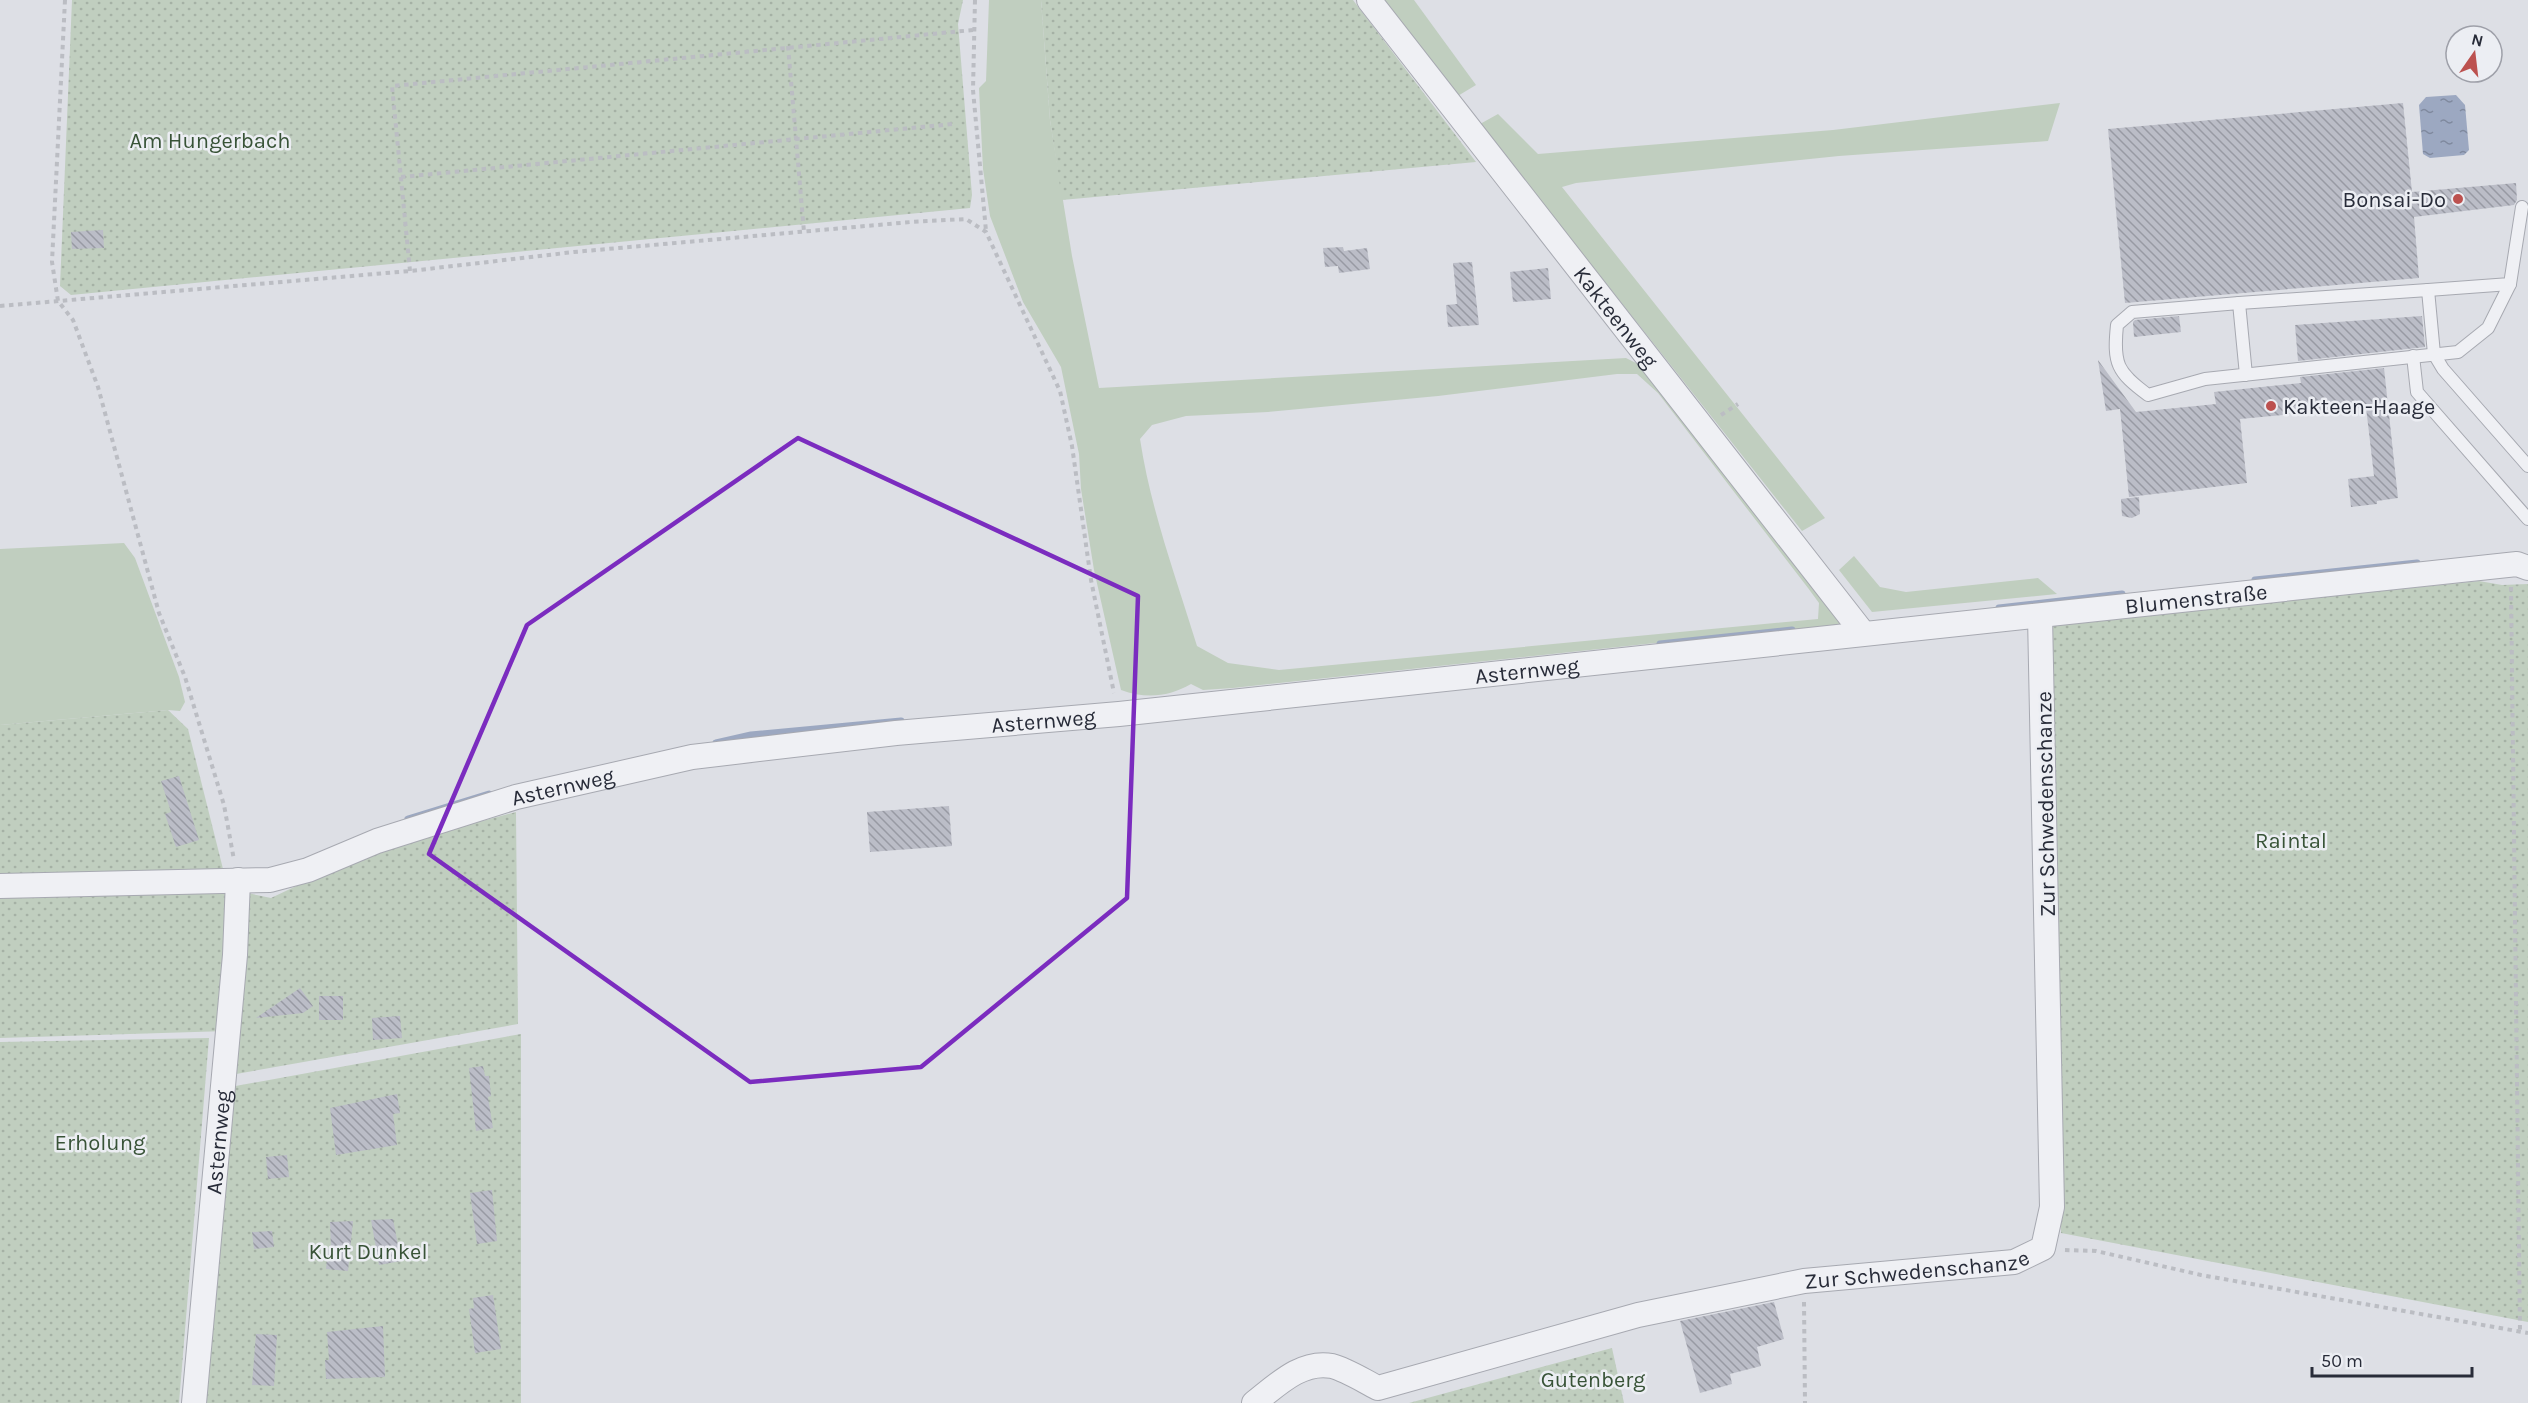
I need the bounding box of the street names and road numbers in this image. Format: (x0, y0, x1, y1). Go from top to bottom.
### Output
street label: Kakteenweg (1568, 262, 1664, 374)
street label: Blumenstraße (2124, 579, 2269, 620)
street label: Asternweg (1474, 653, 1581, 690)
street label: Zur Schwedenschanze (2031, 691, 2061, 917)
street label: Asternweg (990, 704, 1098, 739)
street label: Asternweg (509, 763, 618, 812)
street label: Asternweg (201, 1088, 237, 1196)
street label: Zur Schwedenschanze (1803, 1245, 2034, 1295)

